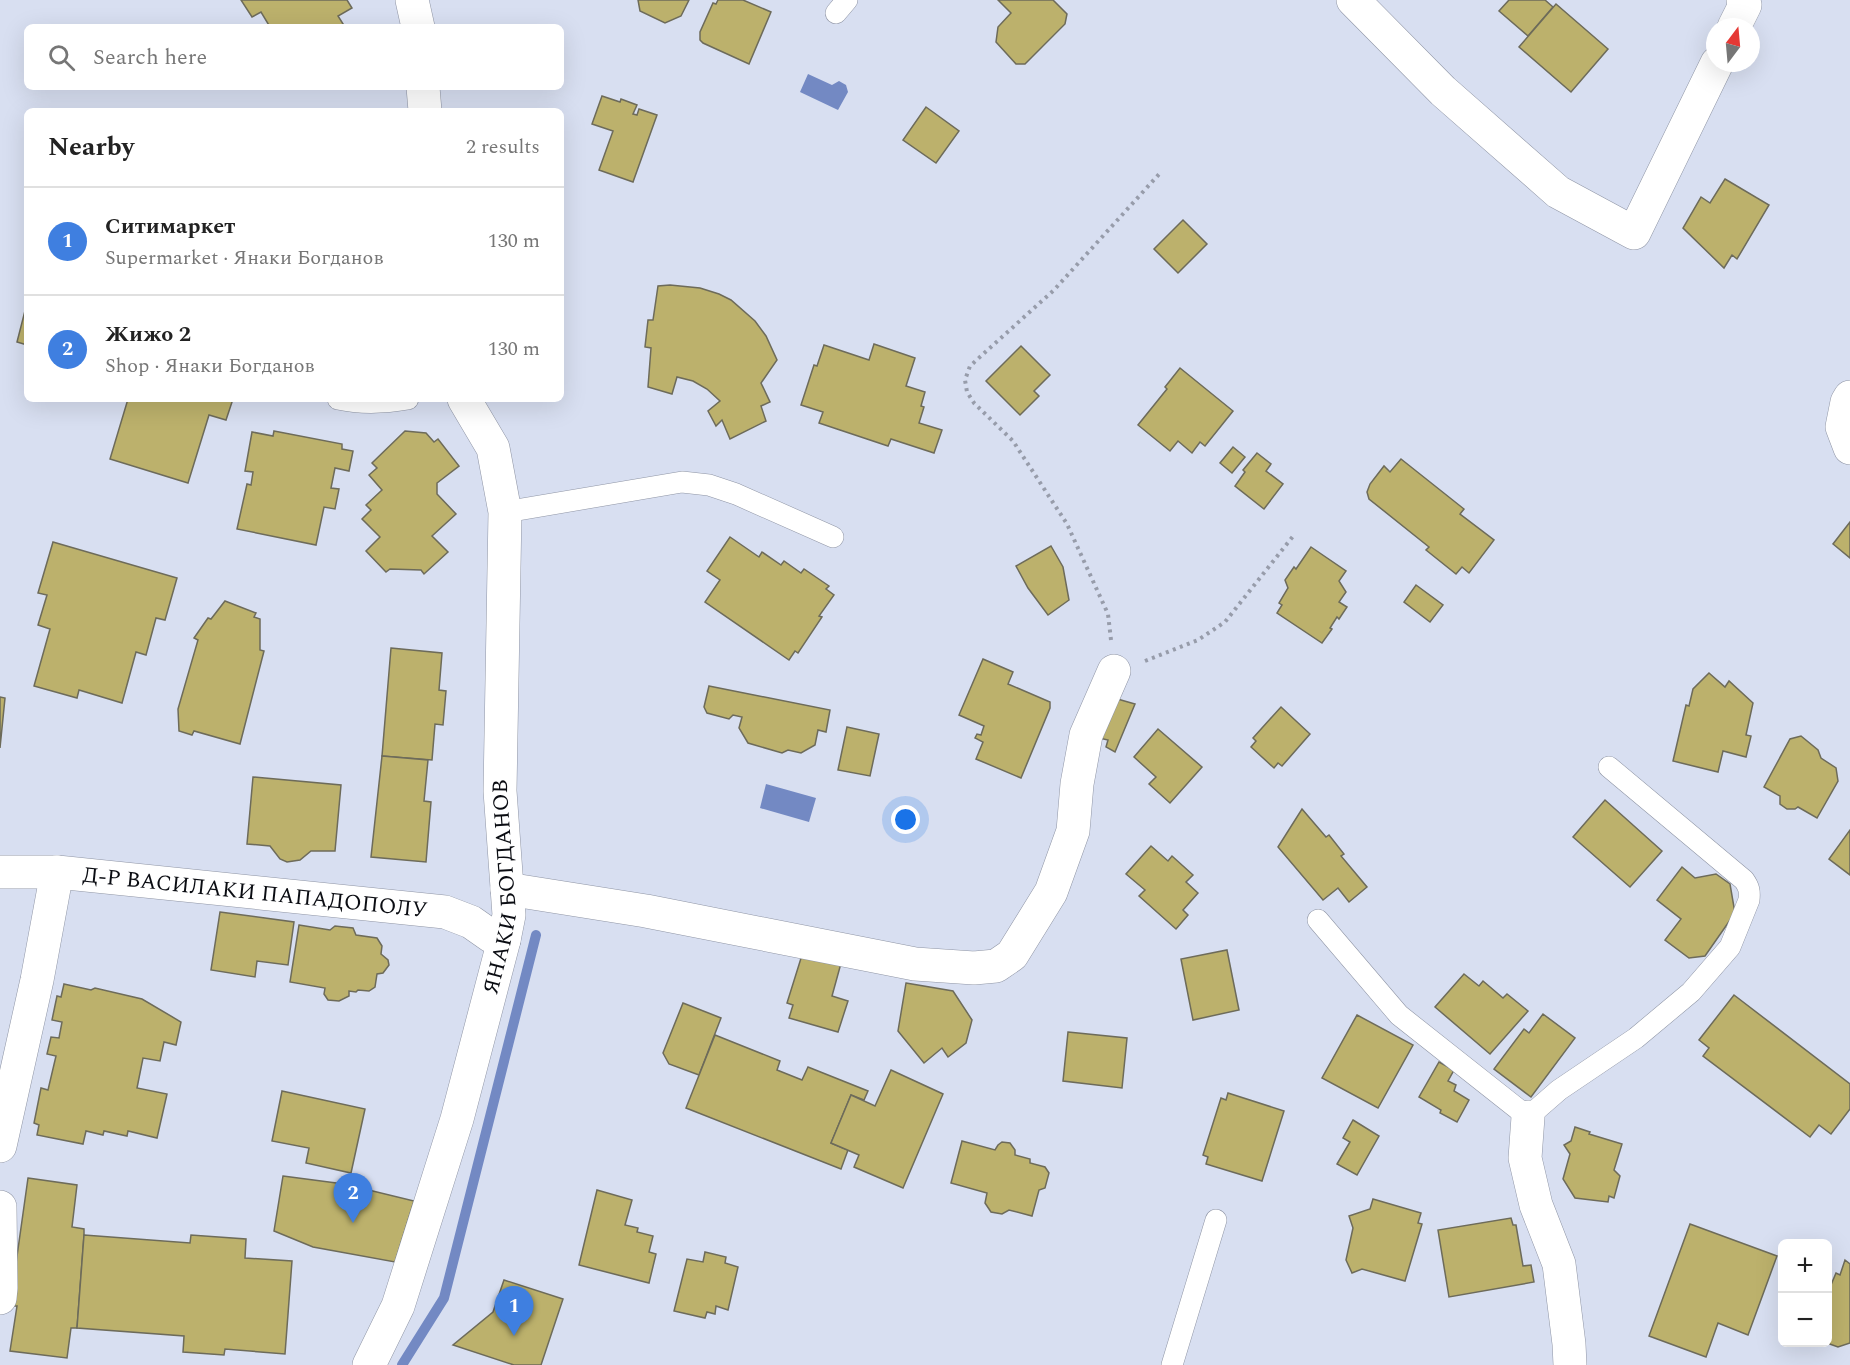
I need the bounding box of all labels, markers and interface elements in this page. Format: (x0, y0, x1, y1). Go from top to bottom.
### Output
north arrow (1706, 18, 1760, 72)
search box (24, 24, 564, 90)
icon: search (45, 41, 78, 74)
text: Search here (93, 41, 207, 74)
text: Nearby (48, 127, 134, 167)
text: 2 results (466, 132, 540, 162)
text: Ситимаркет (105, 210, 235, 243)
text: 1 (62, 226, 73, 256)
text: 130 m (488, 226, 540, 256)
text: Supermarket · Янаки Богданов (105, 243, 383, 273)
text: Жижо 2 (105, 318, 191, 351)
text: 2 (62, 334, 73, 364)
text: 130 m (488, 334, 540, 364)
text: Shop · Янаки Богданов (105, 351, 315, 381)
street label: ЯНАКИ БОГДАНОВ (474, 779, 526, 998)
your location (891, 805, 920, 834)
street label: Д-Р ВАСИЛАКИ ПАПАДОПОЛУ (81, 858, 429, 927)
pin: 2 (334, 1174, 372, 1223)
map controls (1778, 1239, 1832, 1347)
button: + (1778, 1239, 1832, 1293)
pin: 1 (494, 1286, 534, 1336)
button: − (1778, 1293, 1832, 1347)

